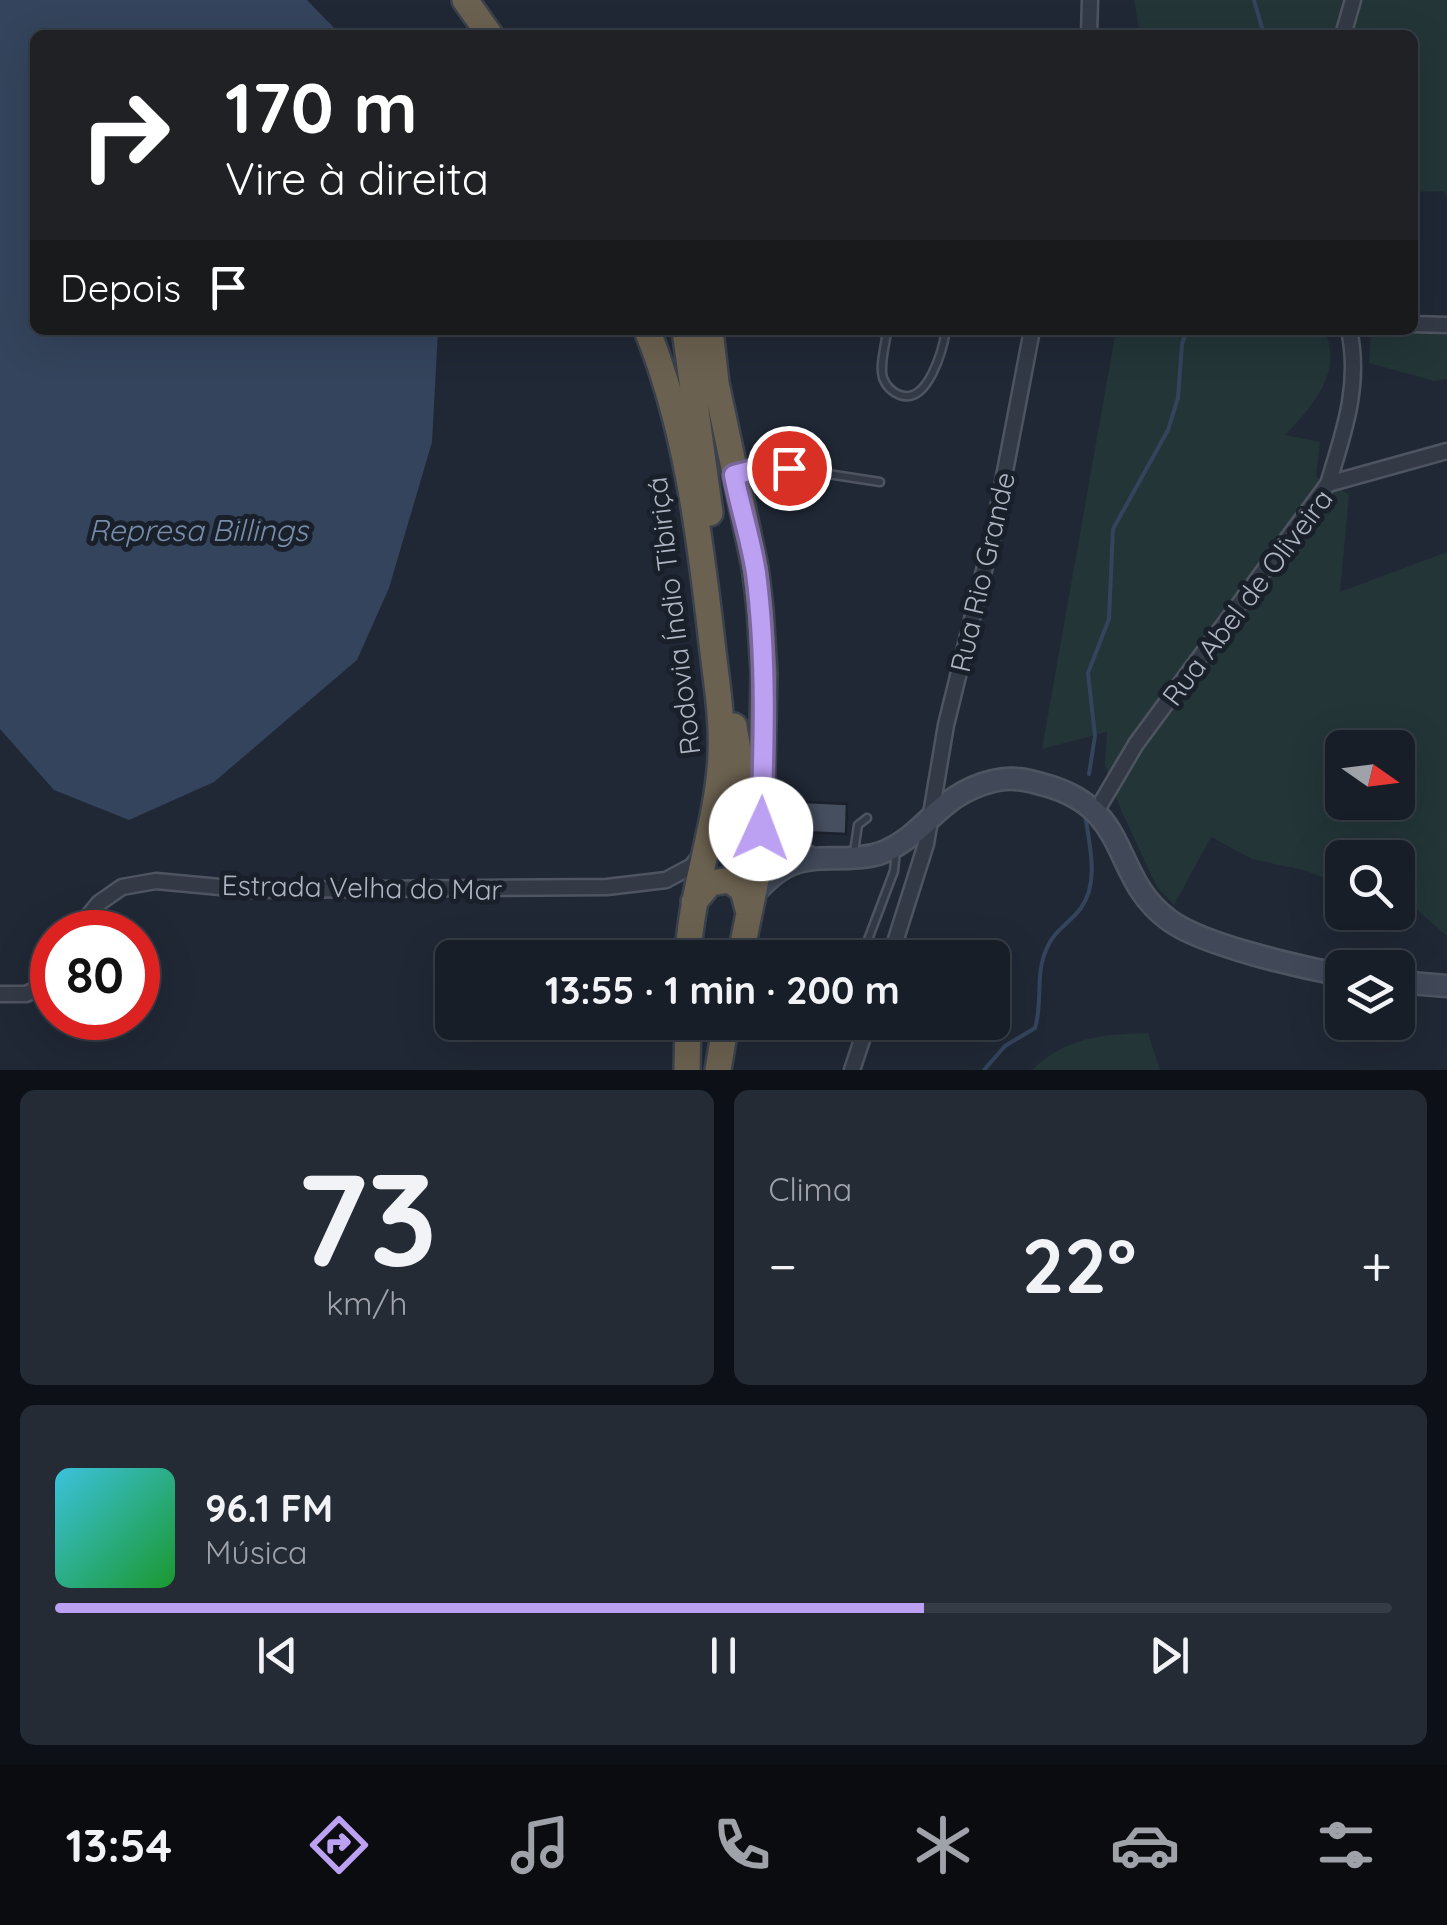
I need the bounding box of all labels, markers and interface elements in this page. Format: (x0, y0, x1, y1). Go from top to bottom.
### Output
text: 170 m (225, 63, 418, 151)
icon: right (60, 70, 190, 200)
text: Vire à direita (225, 150, 489, 206)
icon: arrive (201, 260, 256, 315)
text: Depois (60, 264, 181, 312)
pin (747, 426, 832, 511)
icon: arrive (762, 441, 817, 496)
street label: Rua Rio Grande (942, 469, 1022, 675)
street label: Rodovia Índio Tibiriçá (639, 475, 707, 757)
street label: Rua Abel de Oliveira (1154, 482, 1340, 712)
water label: Represa Billings (88, 511, 310, 549)
north arrow (1325, 730, 1415, 820)
map controls (1325, 730, 1415, 1040)
position arrow (709, 777, 813, 881)
button: search (1325, 840, 1415, 930)
street label: Estrada Velha do Mar (221, 867, 503, 907)
speed limit sign: 80 (30, 910, 160, 1040)
button: layers (1325, 950, 1415, 1040)
text: 13:55 · 1 min · 200 m (545, 966, 900, 1014)
text: 73 (296, 1136, 437, 1299)
text: Clima (769, 1169, 852, 1209)
text: 22° (1022, 1218, 1136, 1312)
text: − (769, 1231, 797, 1300)
text: + (1361, 1231, 1392, 1300)
text: km/h (326, 1283, 407, 1323)
text: 96.1 FM (205, 1484, 333, 1532)
text: Música (205, 1532, 308, 1572)
icon: previous (250, 1628, 305, 1683)
icon: pause (696, 1628, 751, 1683)
icon: next (1142, 1628, 1197, 1683)
icon: directions (304, 1810, 374, 1880)
icon: music (505, 1810, 575, 1880)
icon: phone (707, 1810, 777, 1880)
icon: climate (908, 1810, 978, 1880)
icon: car (1110, 1810, 1180, 1880)
icon: filters (1311, 1810, 1381, 1880)
text: 13:54 (66, 1817, 172, 1873)

